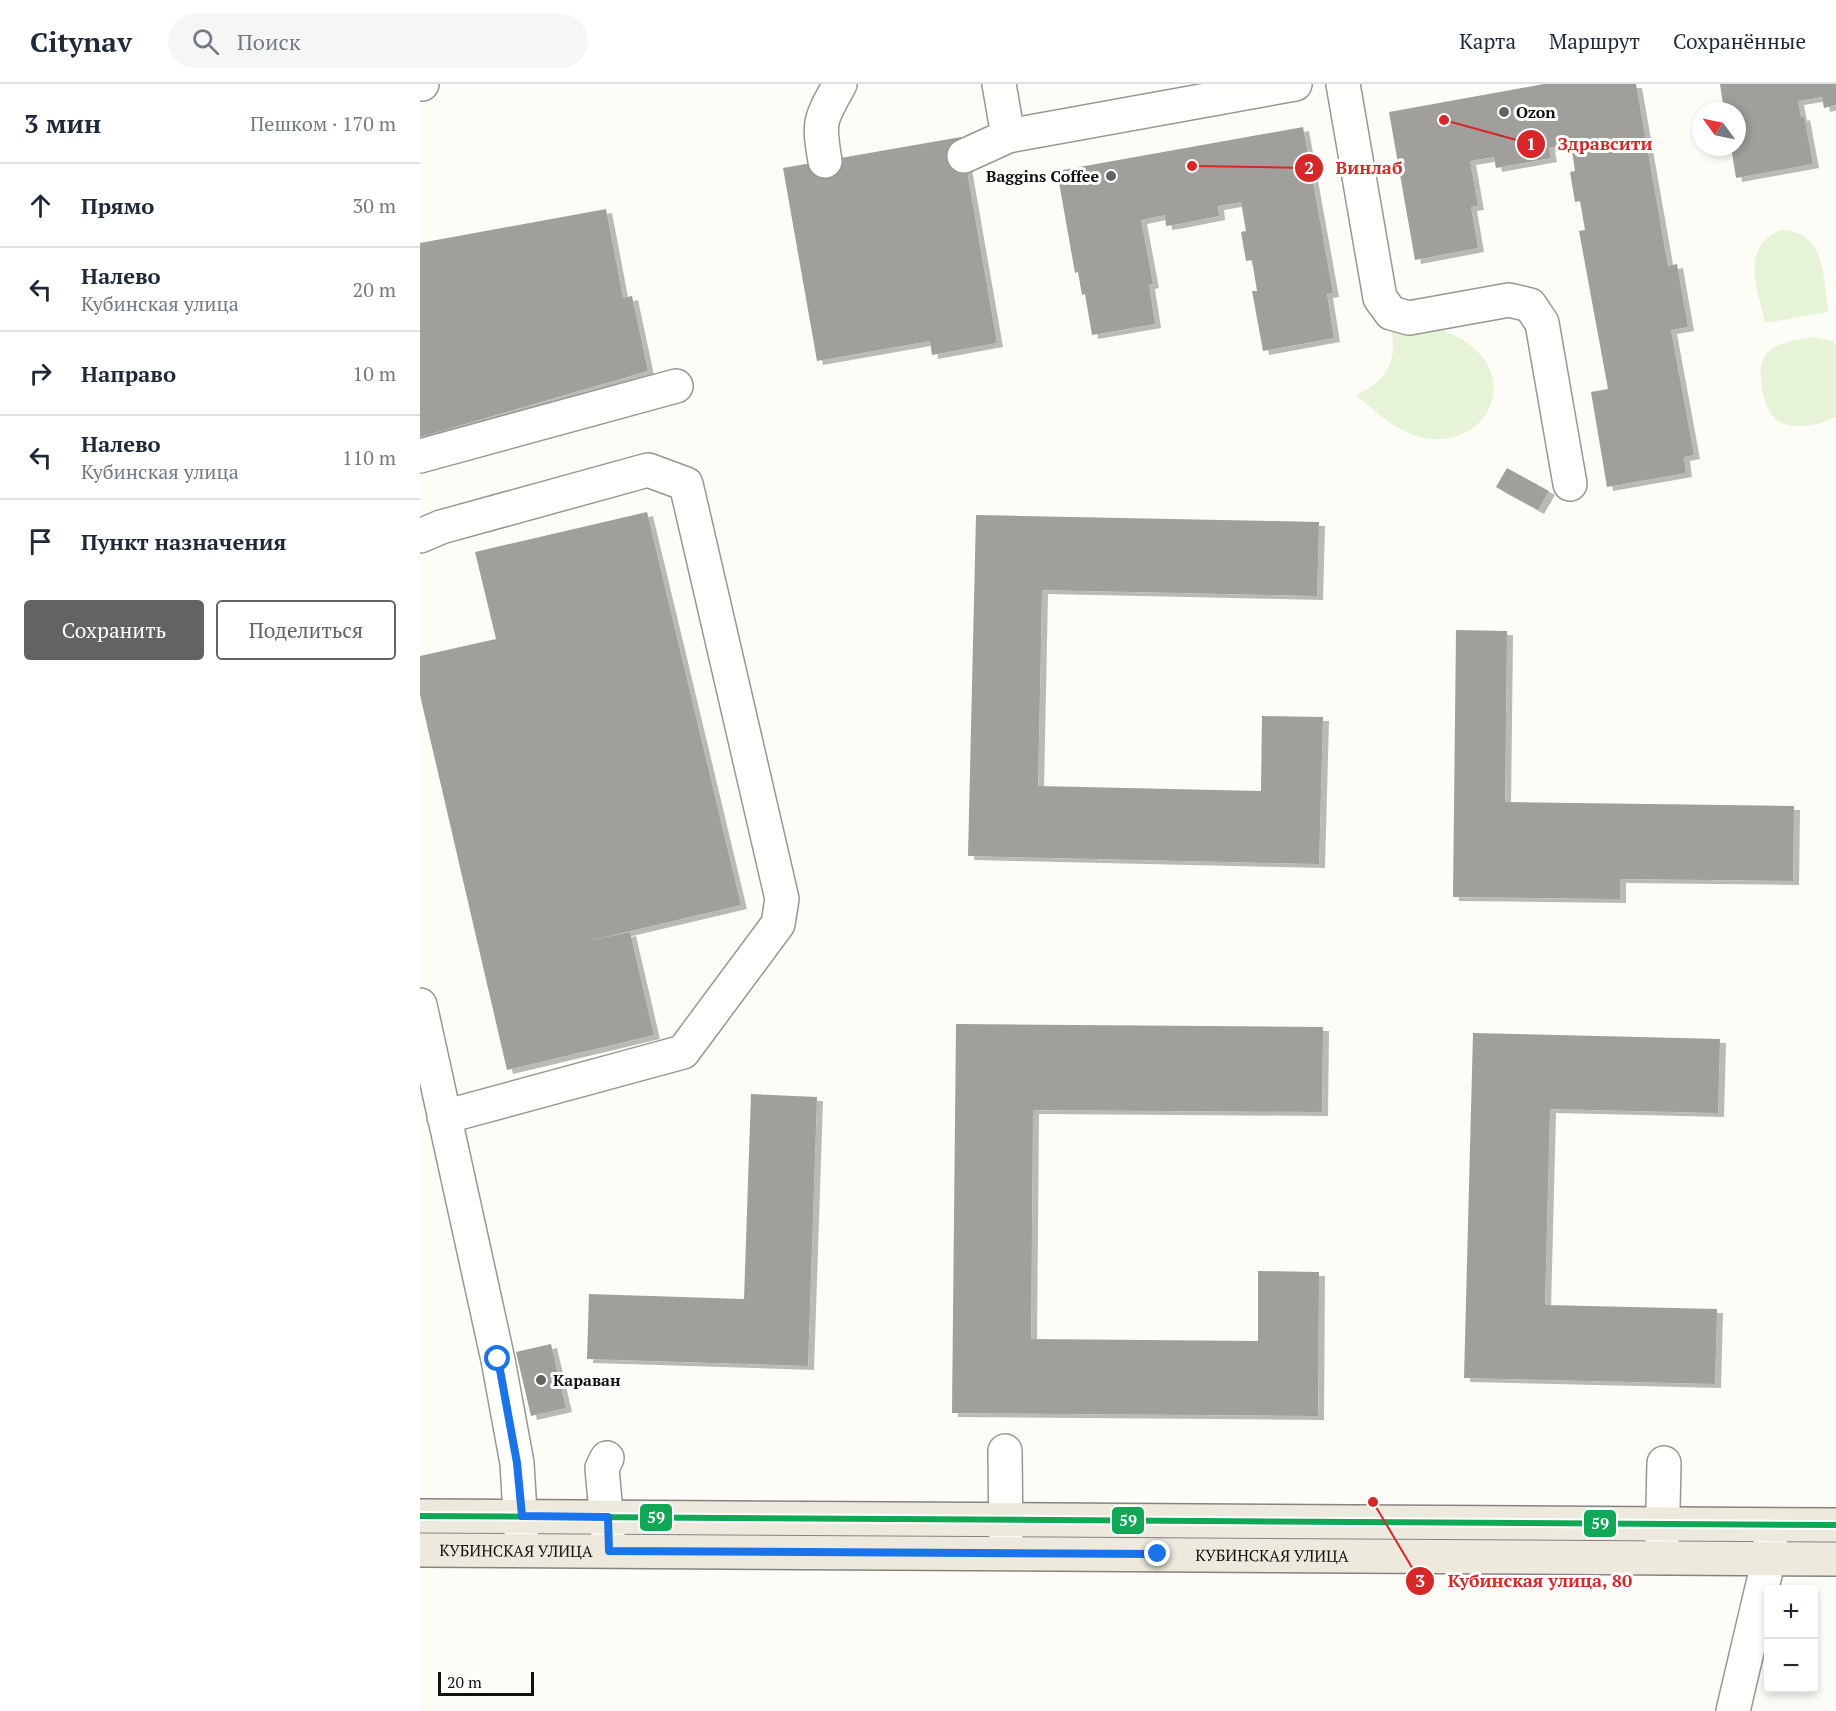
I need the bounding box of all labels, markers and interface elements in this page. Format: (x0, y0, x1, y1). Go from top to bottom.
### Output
search box (168, 14, 588, 68)
text: Citynav (30, 23, 132, 60)
icon: search (189, 25, 222, 58)
text: Поиск (237, 27, 301, 56)
text: Карта (1459, 27, 1516, 55)
text: Маршрут (1549, 27, 1640, 55)
text: Сохранённые (1673, 27, 1806, 55)
place label: Ozon (1516, 101, 1556, 123)
north arrow (1692, 102, 1746, 156)
marker: Ozon (1497, 105, 1511, 119)
text: 3 мин (24, 106, 101, 140)
text: Пешком · 170 m (250, 110, 396, 137)
callout: Здравсити (1516, 126, 1665, 162)
text: 1 (1526, 131, 1536, 155)
text: Здравсити (1557, 131, 1653, 155)
callout: Винлаб (1294, 150, 1415, 186)
text: 2 (1304, 155, 1314, 179)
text: Винлаб (1336, 155, 1402, 179)
place label: Baggins Coffee (986, 165, 1099, 187)
marker: Baggins Coffee (1104, 169, 1118, 183)
icon: ahead (24, 189, 57, 222)
text: Прямо (81, 191, 154, 220)
text: 30 m (353, 192, 396, 219)
text: Налево (81, 261, 161, 290)
icon: left (24, 273, 57, 306)
text: 20 m (353, 276, 396, 303)
text: Кубинская улица (81, 290, 239, 317)
icon: right (24, 357, 57, 390)
text: Направо (81, 359, 176, 388)
text: 10 m (353, 360, 396, 387)
text: Налево (81, 429, 161, 458)
icon: left (24, 441, 57, 474)
text: 110 m (342, 444, 396, 471)
text: Кубинская улица (81, 458, 239, 485)
icon: arrive (24, 525, 57, 558)
text: Пункт назначения (81, 527, 286, 556)
button: Сохранить (24, 600, 204, 660)
button: Поделиться (216, 600, 396, 660)
route start (484, 1345, 510, 1371)
place label: Караван (553, 1369, 621, 1391)
marker: Караван (534, 1373, 548, 1387)
line badge: 59 (639, 1503, 673, 1532)
text: 59 (647, 1506, 665, 1528)
line badge: 59 (1111, 1506, 1145, 1535)
text: 59 (1119, 1509, 1137, 1531)
line badge: 59 (1583, 1509, 1617, 1538)
text: 59 (1591, 1512, 1609, 1534)
street label: КУБИНСКАЯ УЛИЦА (439, 1539, 593, 1562)
route end (1144, 1540, 1170, 1566)
street label: КУБИНСКАЯ УЛИЦА (1195, 1544, 1349, 1567)
callout: Кубинская улица, 80 (1405, 1563, 1644, 1599)
text: 3 (1415, 1568, 1425, 1592)
text: Кубинская улица, 80 (1448, 1568, 1632, 1592)
map controls (1764, 1585, 1818, 1693)
button: + (1764, 1585, 1818, 1639)
button: − (1764, 1639, 1818, 1693)
scale bar (438, 1669, 534, 1696)
text: 20 m (447, 1671, 482, 1693)

